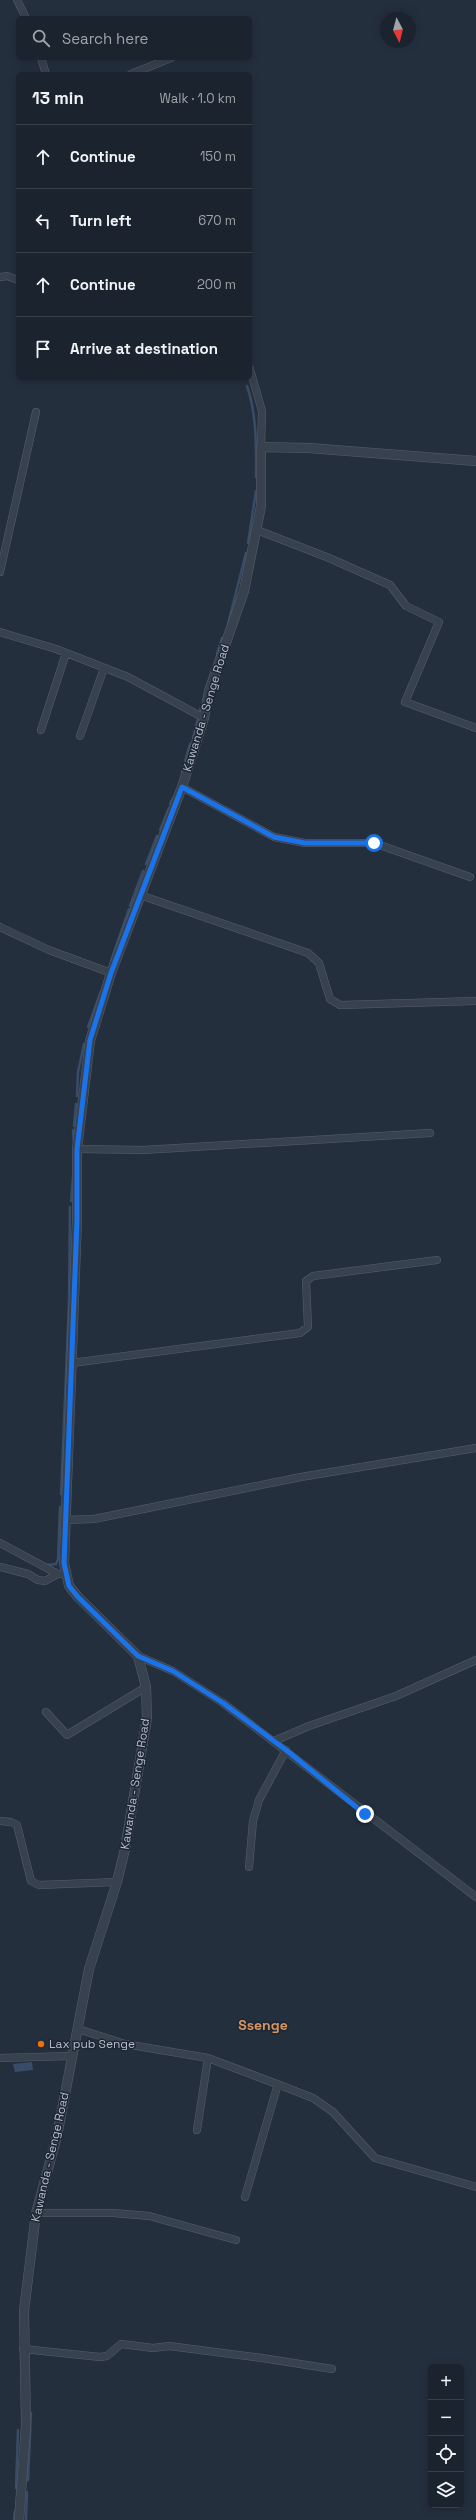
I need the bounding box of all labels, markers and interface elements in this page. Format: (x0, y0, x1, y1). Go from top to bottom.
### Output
north arrow (380, 12, 416, 48)
search box (16, 16, 252, 60)
icon: search (30, 27, 52, 49)
text: Search here (62, 29, 148, 48)
text: 13 min (32, 87, 84, 109)
text: Walk · 1.0 km (160, 90, 236, 107)
icon: ahead (32, 146, 54, 168)
text: Continue (70, 147, 136, 166)
text: 150 m (200, 148, 236, 165)
icon: left (32, 210, 54, 232)
text: Turn left (70, 211, 132, 230)
text: 670 m (198, 212, 236, 229)
icon: ahead (32, 274, 54, 296)
text: Continue (70, 275, 136, 294)
text: 200 m (197, 276, 236, 293)
icon: arrive (32, 338, 54, 360)
text: Arrive at destination (70, 339, 218, 358)
street label: Kawanda - Senge Road (179, 642, 233, 774)
route start (365, 834, 383, 852)
street label: Kawanda - Senge Road (117, 1717, 153, 1851)
route end (356, 1805, 374, 1823)
district label: Ssenge (238, 2016, 288, 2034)
place label: Lax pub Senge (49, 2036, 135, 2052)
marker: Lax pub Senge (36, 2039, 46, 2049)
street label: Kawanda - Senge Road (27, 2091, 73, 2223)
map controls (428, 2364, 464, 2508)
button: + (428, 2364, 464, 2400)
button: − (428, 2400, 464, 2436)
button: locate (428, 2436, 464, 2472)
button: layers (428, 2472, 464, 2508)

